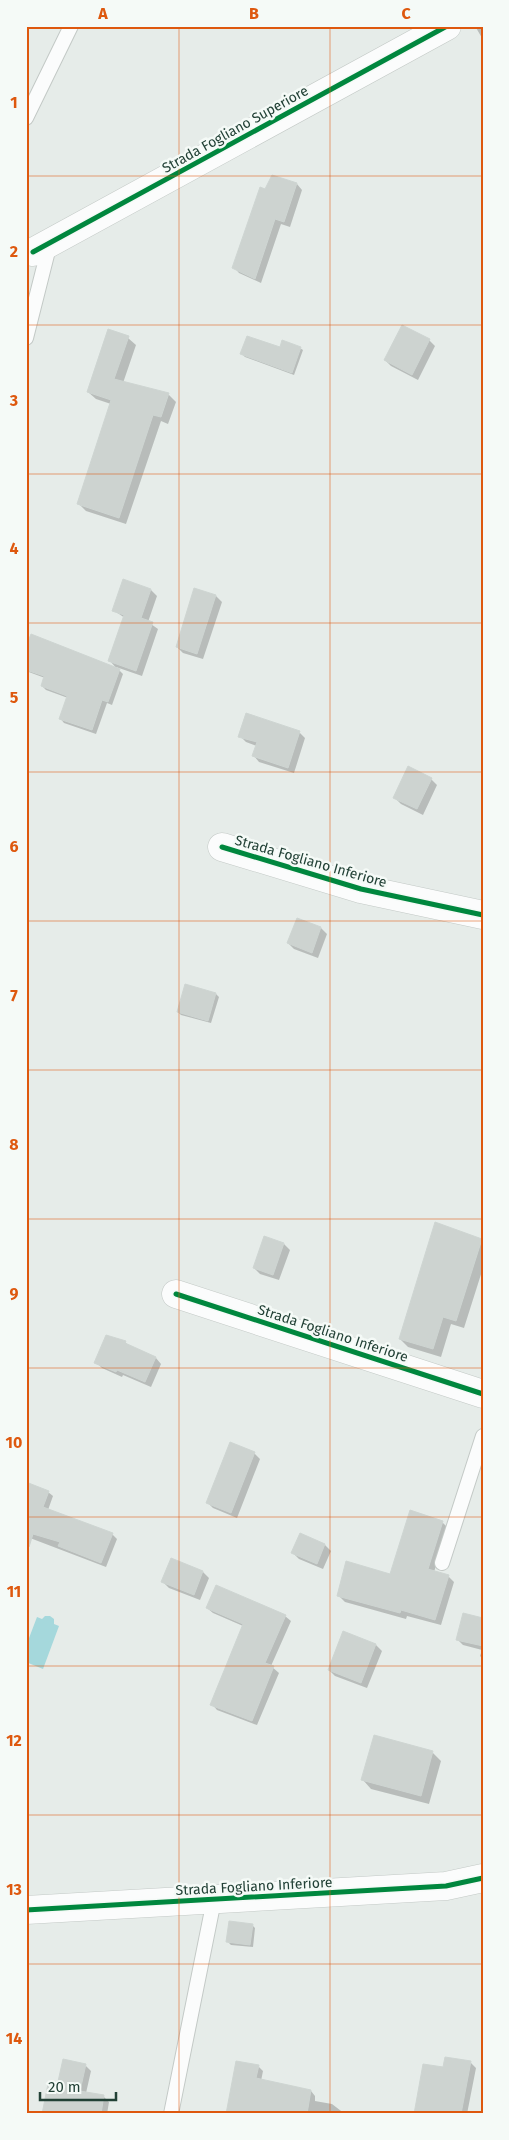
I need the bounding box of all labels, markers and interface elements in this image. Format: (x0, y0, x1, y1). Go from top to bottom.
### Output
text: A (97, 4, 108, 23)
text: B (249, 4, 259, 23)
text: C (401, 4, 411, 23)
street label: Strada Fogliano Superiore (159, 82, 311, 177)
text: 1 (10, 93, 18, 112)
text: 2 (10, 242, 18, 261)
text: 3 (9, 391, 18, 410)
text: 4 (9, 539, 19, 558)
text: 5 (10, 688, 19, 707)
street label: Strada Fogliano Inferiore (233, 832, 389, 891)
text: 6 (9, 837, 19, 856)
text: 7 (10, 986, 18, 1005)
text: 8 (9, 1135, 19, 1154)
text: 9 (10, 1284, 19, 1303)
street label: Strada Fogliano Inferiore (255, 1301, 410, 1366)
text: 10 (6, 1433, 22, 1452)
text: 11 (7, 1582, 21, 1601)
text: 12 (6, 1731, 22, 1750)
street label: Strada Fogliano Inferiore (175, 1874, 333, 1899)
text: 13 (6, 1880, 22, 1899)
text: 14 (6, 2029, 22, 2048)
scale bar (40, 2070, 116, 2102)
text: 20 m (48, 2078, 81, 2096)

